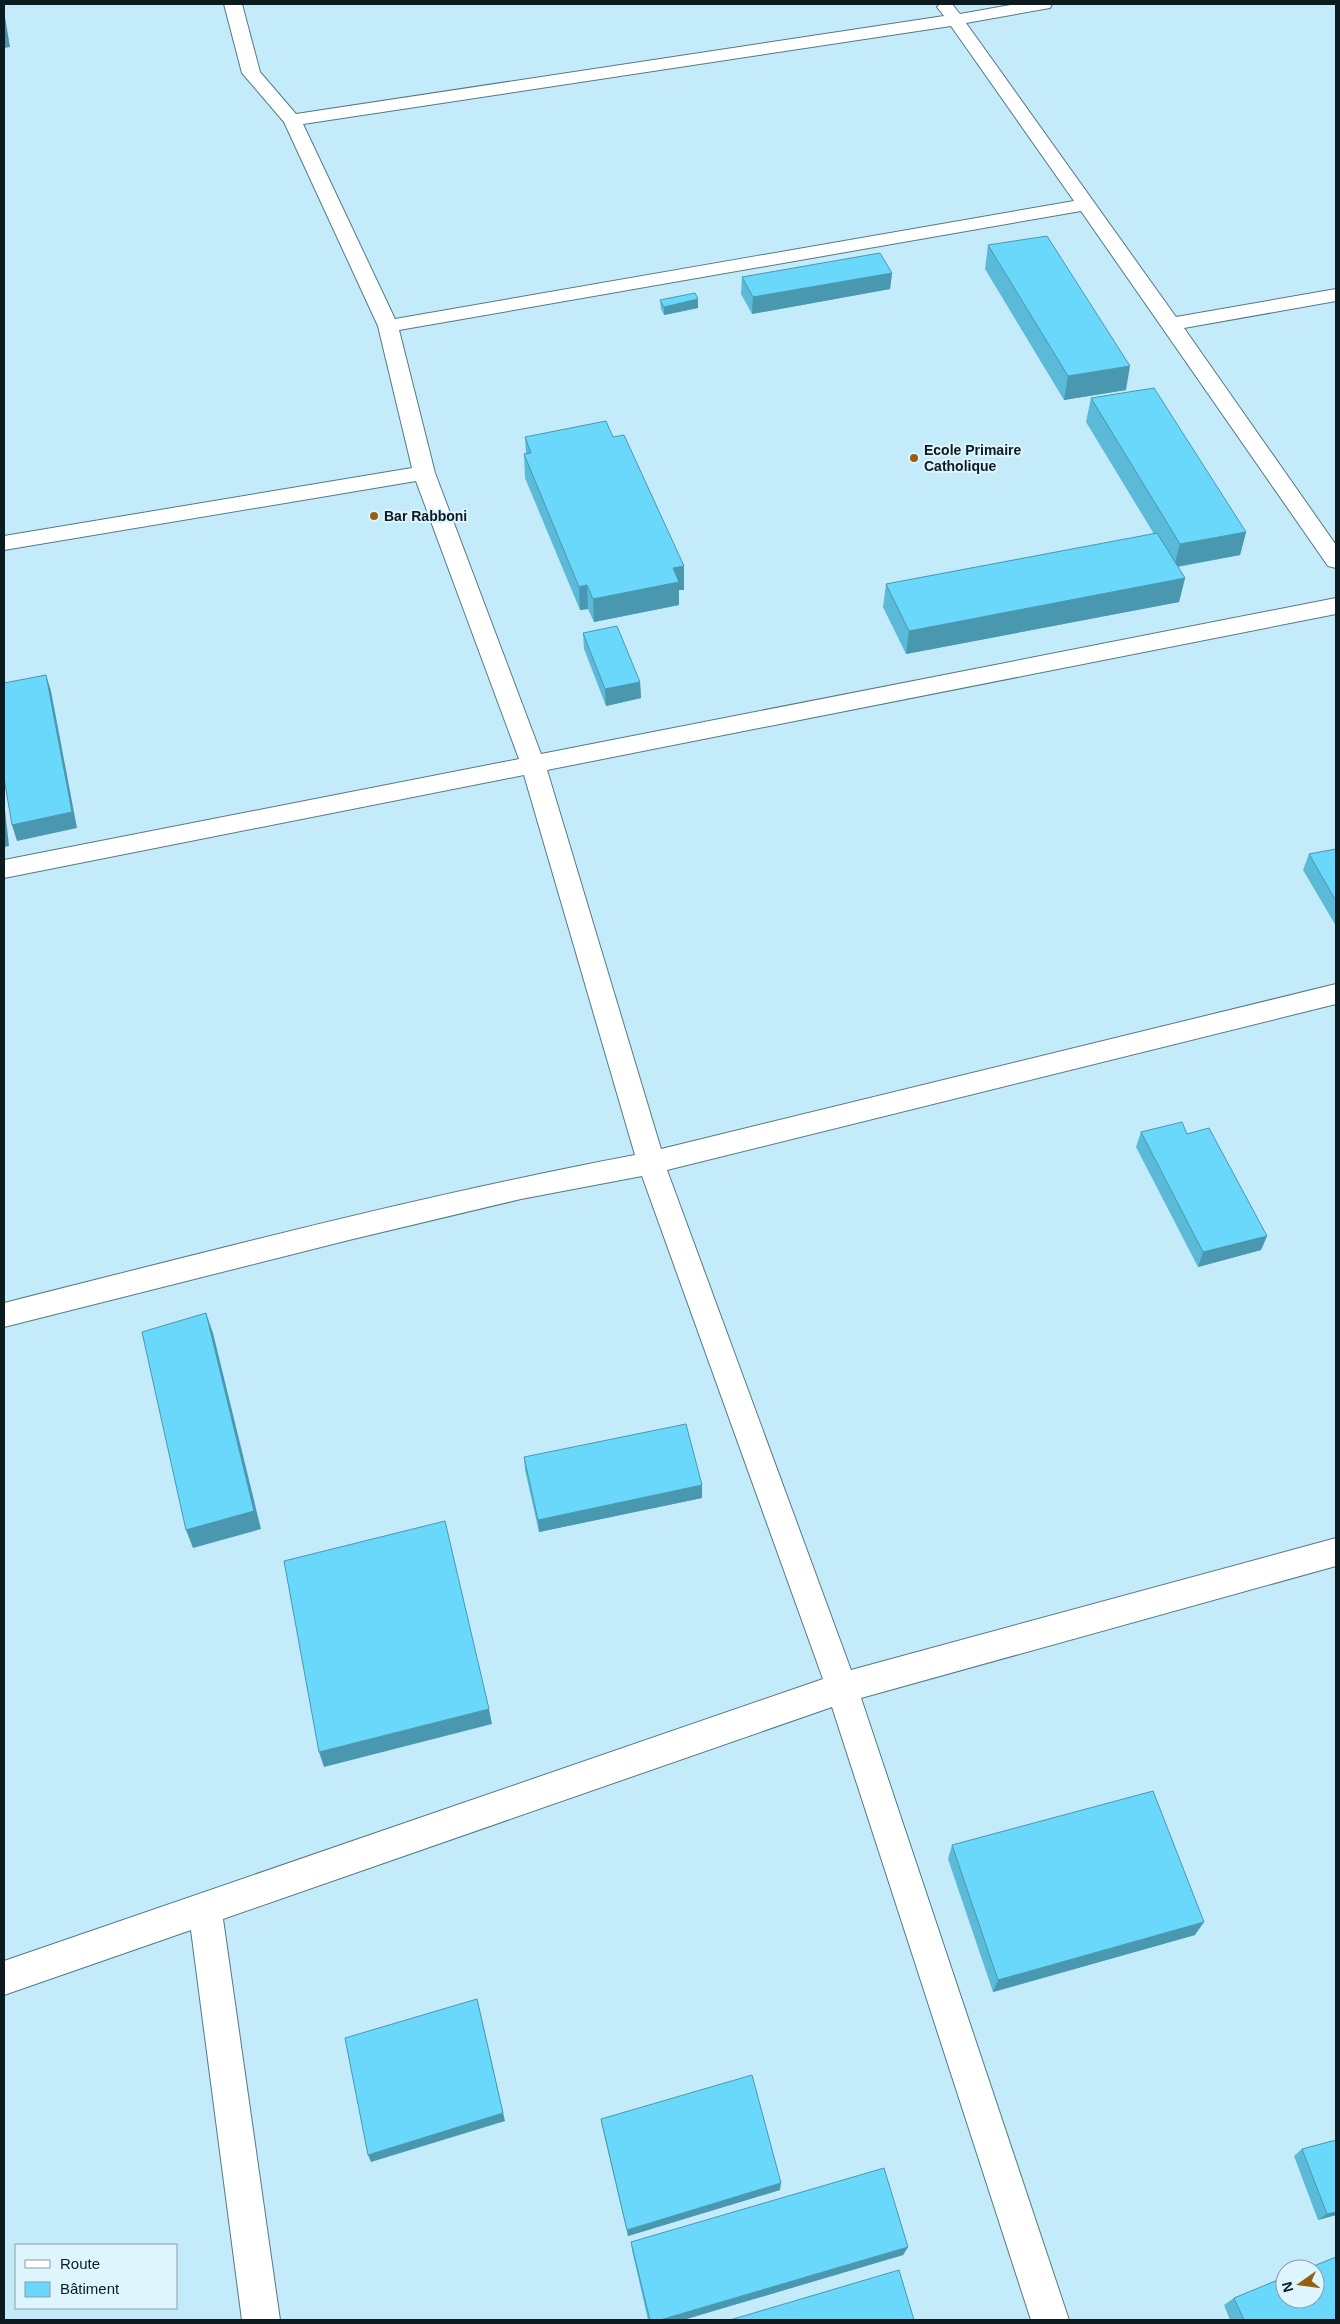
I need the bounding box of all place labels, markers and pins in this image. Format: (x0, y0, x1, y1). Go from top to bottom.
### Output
place label: Ecole Primaire Catholique (924, 442, 1021, 474)
marker: Ecole Primaire Catholique (908, 452, 920, 464)
place label: Bar Rabboni (384, 508, 467, 524)
marker: Bar Rabboni (368, 510, 380, 522)

